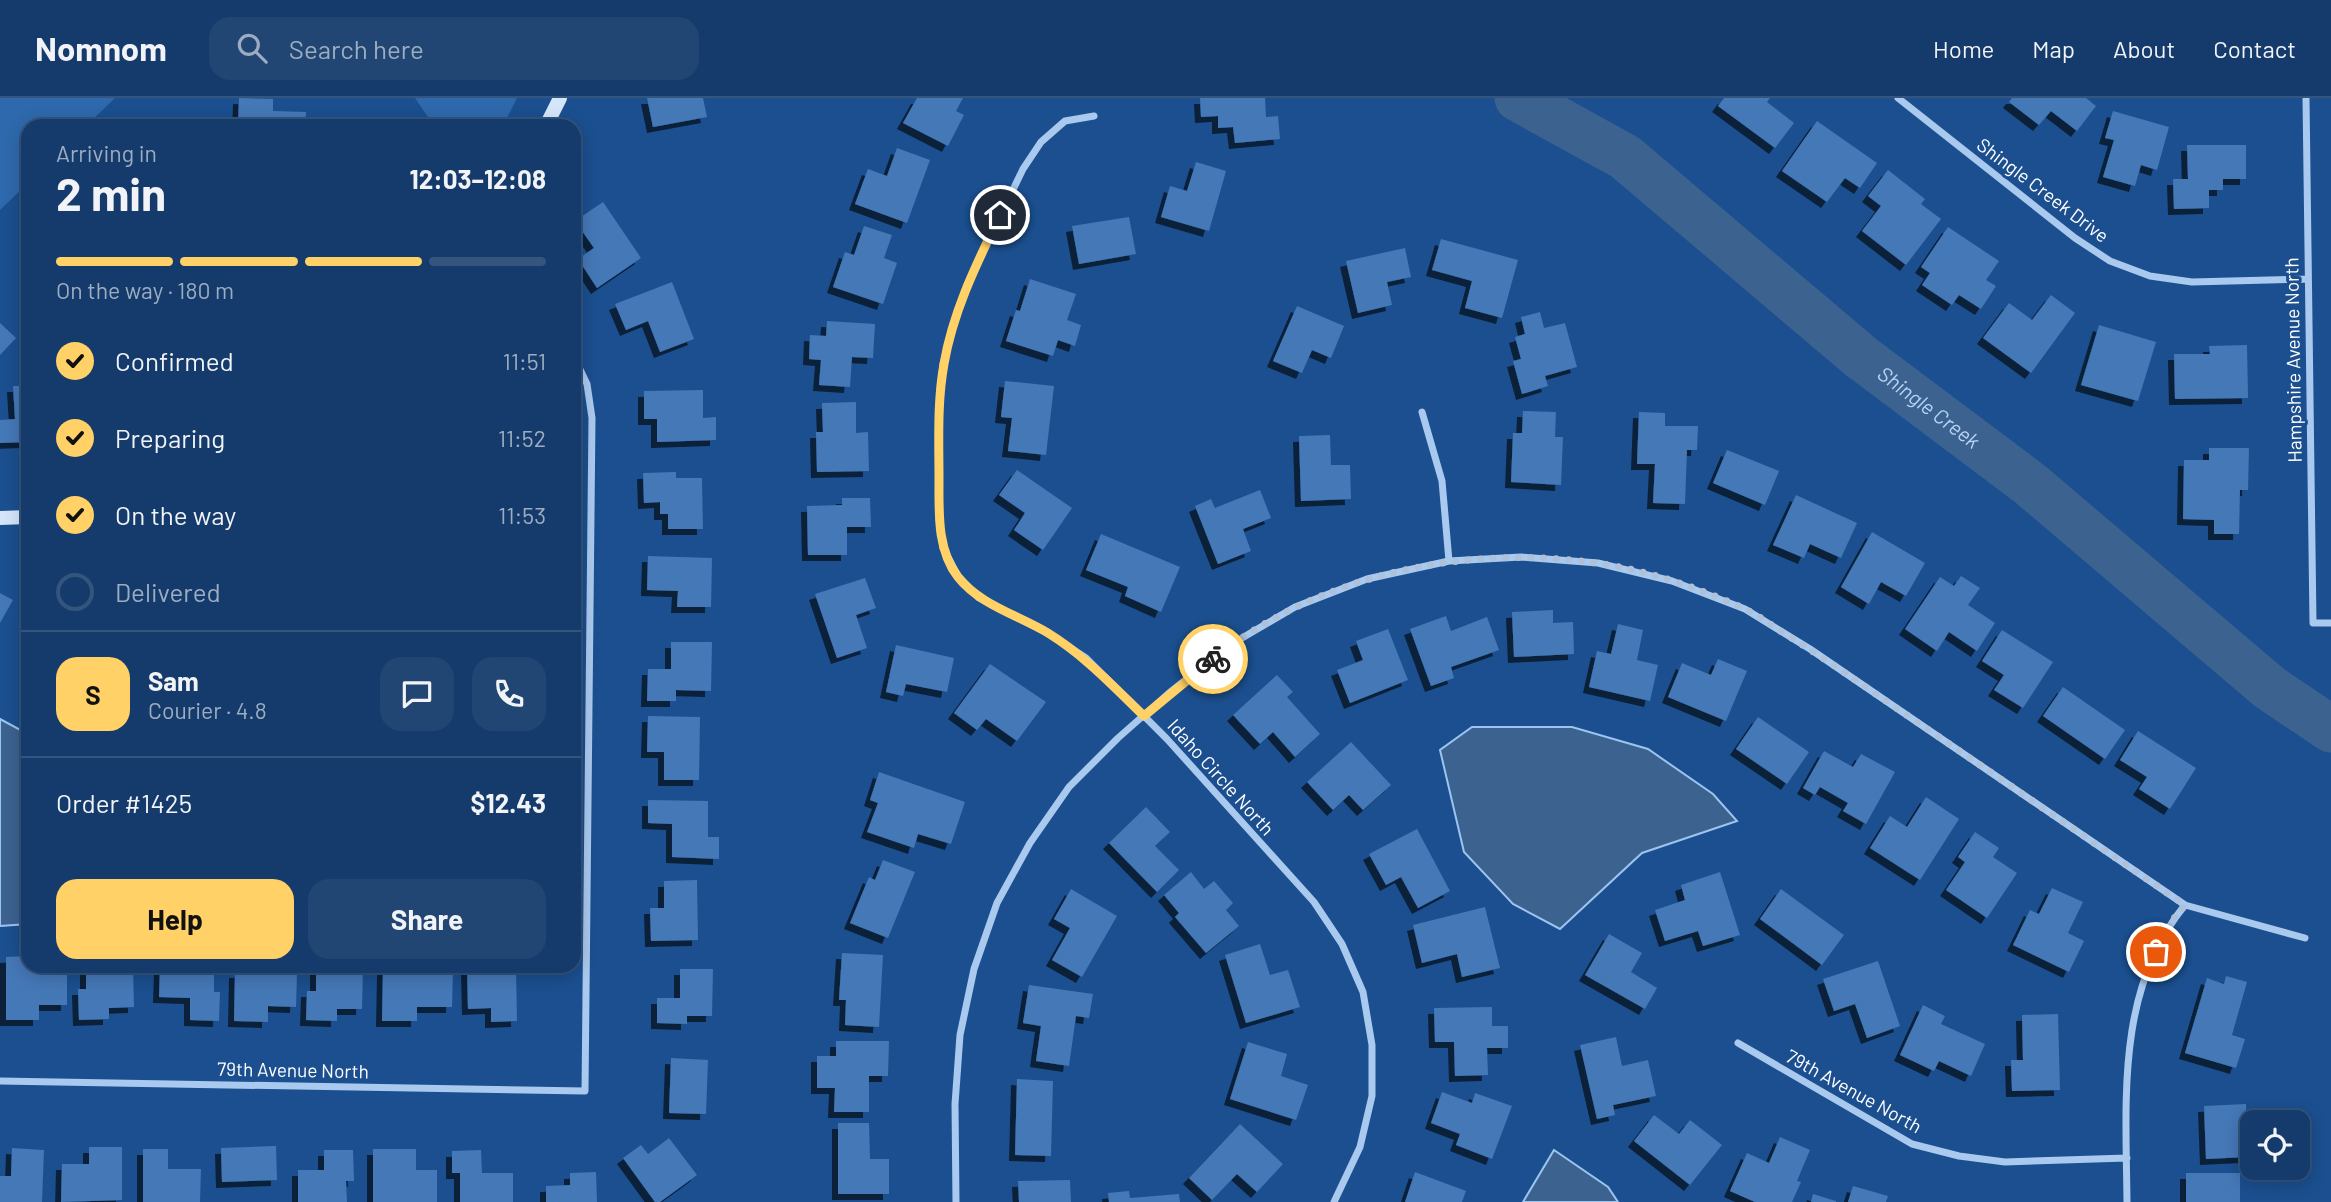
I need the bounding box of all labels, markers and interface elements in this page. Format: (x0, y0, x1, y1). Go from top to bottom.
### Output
search box (209, 17, 699, 80)
text: Nomnom (35, 28, 167, 68)
icon: search (233, 29, 271, 67)
text: Search here (289, 33, 424, 64)
text: Home (1933, 34, 1994, 63)
text: Map (2032, 34, 2075, 63)
text: About (2113, 34, 2175, 63)
text: Contact (2213, 34, 2296, 63)
street label: Shingle Creek Drive (1973, 133, 2114, 247)
text: Arriving in (56, 139, 157, 167)
text: 12:03–12:08 (409, 163, 546, 194)
text: 2 min (56, 165, 166, 220)
pin (970, 185, 1030, 245)
icon: home (981, 196, 1019, 234)
street label: Hampshire Avenue North (2279, 257, 2306, 463)
text: On the way · 180 m (56, 276, 234, 304)
icon: check (56, 342, 94, 380)
text: Confirmed (115, 345, 234, 376)
text: 11:51 (503, 347, 546, 375)
water label: Shingle Creek (1873, 360, 1986, 453)
icon: check (56, 419, 94, 457)
text: Preparing (115, 422, 225, 453)
text: 11:52 (498, 424, 546, 452)
icon: check (56, 496, 94, 534)
text: On the way (115, 499, 236, 530)
text: 11:53 (498, 501, 546, 529)
text: Delivered (115, 576, 221, 607)
courier (1178, 624, 1248, 694)
icon: bike (1194, 640, 1232, 678)
button: chat (380, 657, 454, 731)
button: phone (472, 657, 546, 731)
text: Sam (148, 665, 199, 696)
text: S (85, 679, 101, 710)
text: Courier · 4.8 (148, 696, 267, 724)
street label: Idaho Circle North (1163, 714, 1279, 839)
text: Order #1425 (56, 787, 192, 818)
text: $12.43 (471, 787, 546, 818)
button: Help (56, 879, 294, 959)
button: Share (308, 879, 546, 959)
pin (2126, 922, 2186, 982)
icon: bag (2137, 933, 2175, 971)
street label: 79th Avenue North (1782, 1044, 1926, 1137)
street label: 79th Avenue North (217, 1057, 369, 1082)
map controls (2240, 1110, 2310, 1180)
button: locate (2240, 1110, 2310, 1180)

